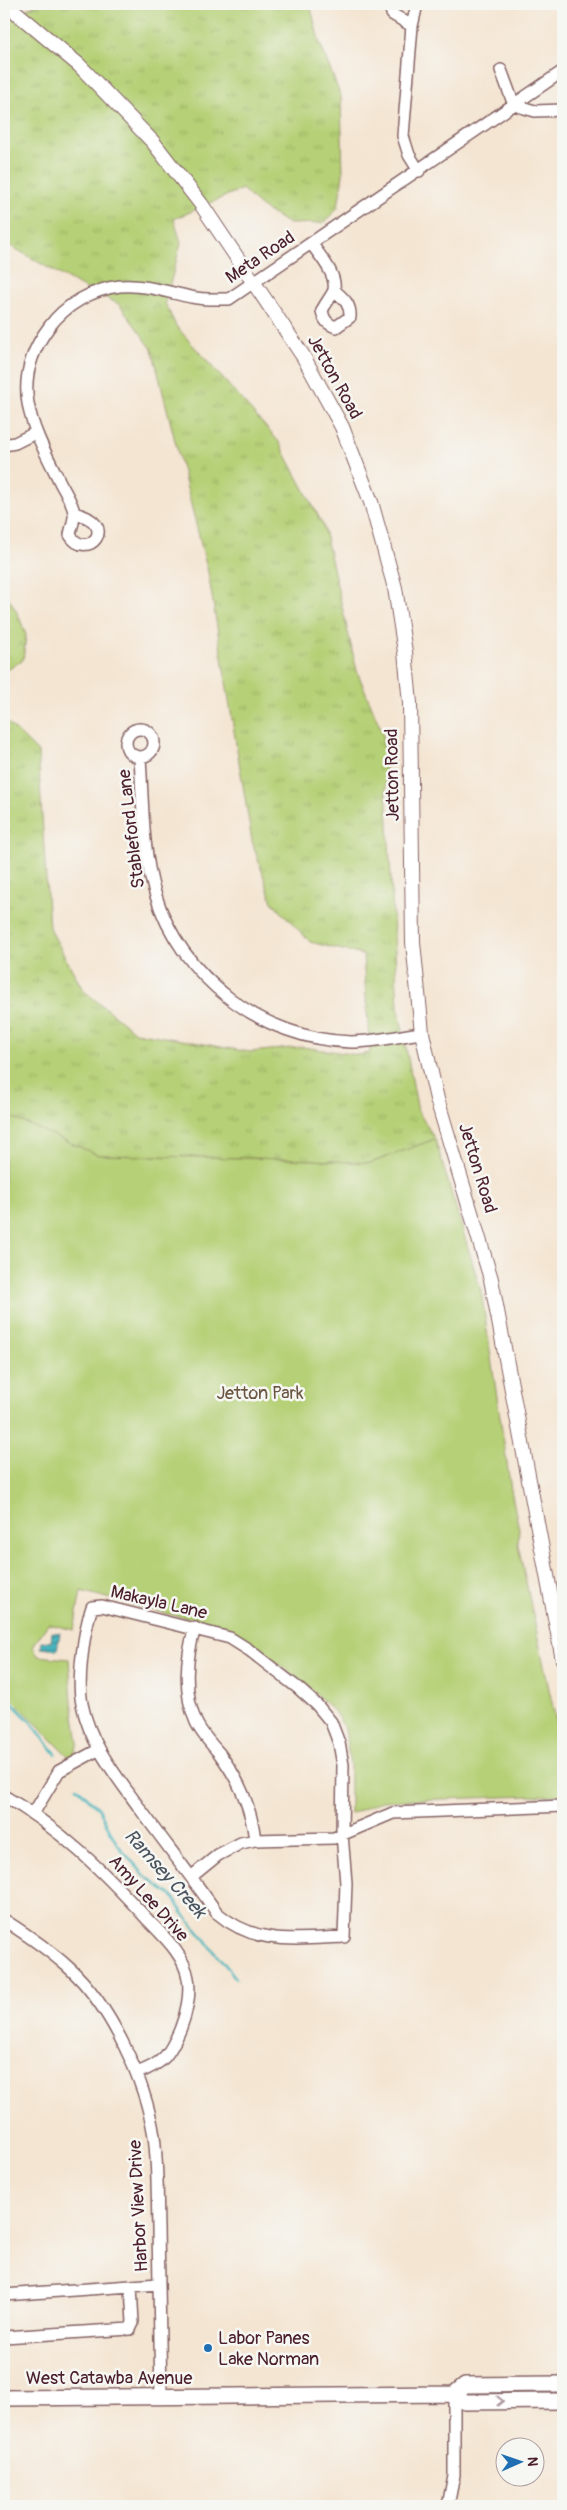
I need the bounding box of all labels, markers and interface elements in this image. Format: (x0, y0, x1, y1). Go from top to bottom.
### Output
street label: Meta Road (221, 226, 299, 289)
street label: Jetton Road (302, 331, 367, 423)
street label: Jetton Road (380, 728, 405, 822)
street label: Stableford Lane (113, 768, 150, 890)
street label: Jetton Road (453, 1120, 502, 1216)
park label: Jetton Park (216, 1382, 304, 1405)
street label: Makayla Lane (108, 1580, 210, 1625)
water label: Ramsey Creek (119, 1824, 213, 1925)
street label: Amy Lee Drive (104, 1850, 194, 1947)
street label: Harbor View Drive (124, 2139, 153, 2273)
place label: Labor Panes Lake Norman (218, 2327, 319, 2371)
marker: Labor Panes Lake Norman (202, 2342, 214, 2354)
street label: West Catawba Avenue (26, 2367, 192, 2390)
one-way arrow (496, 2396, 504, 2406)
north arrow (494, 2438, 544, 2488)
text: N (524, 2457, 541, 2467)

